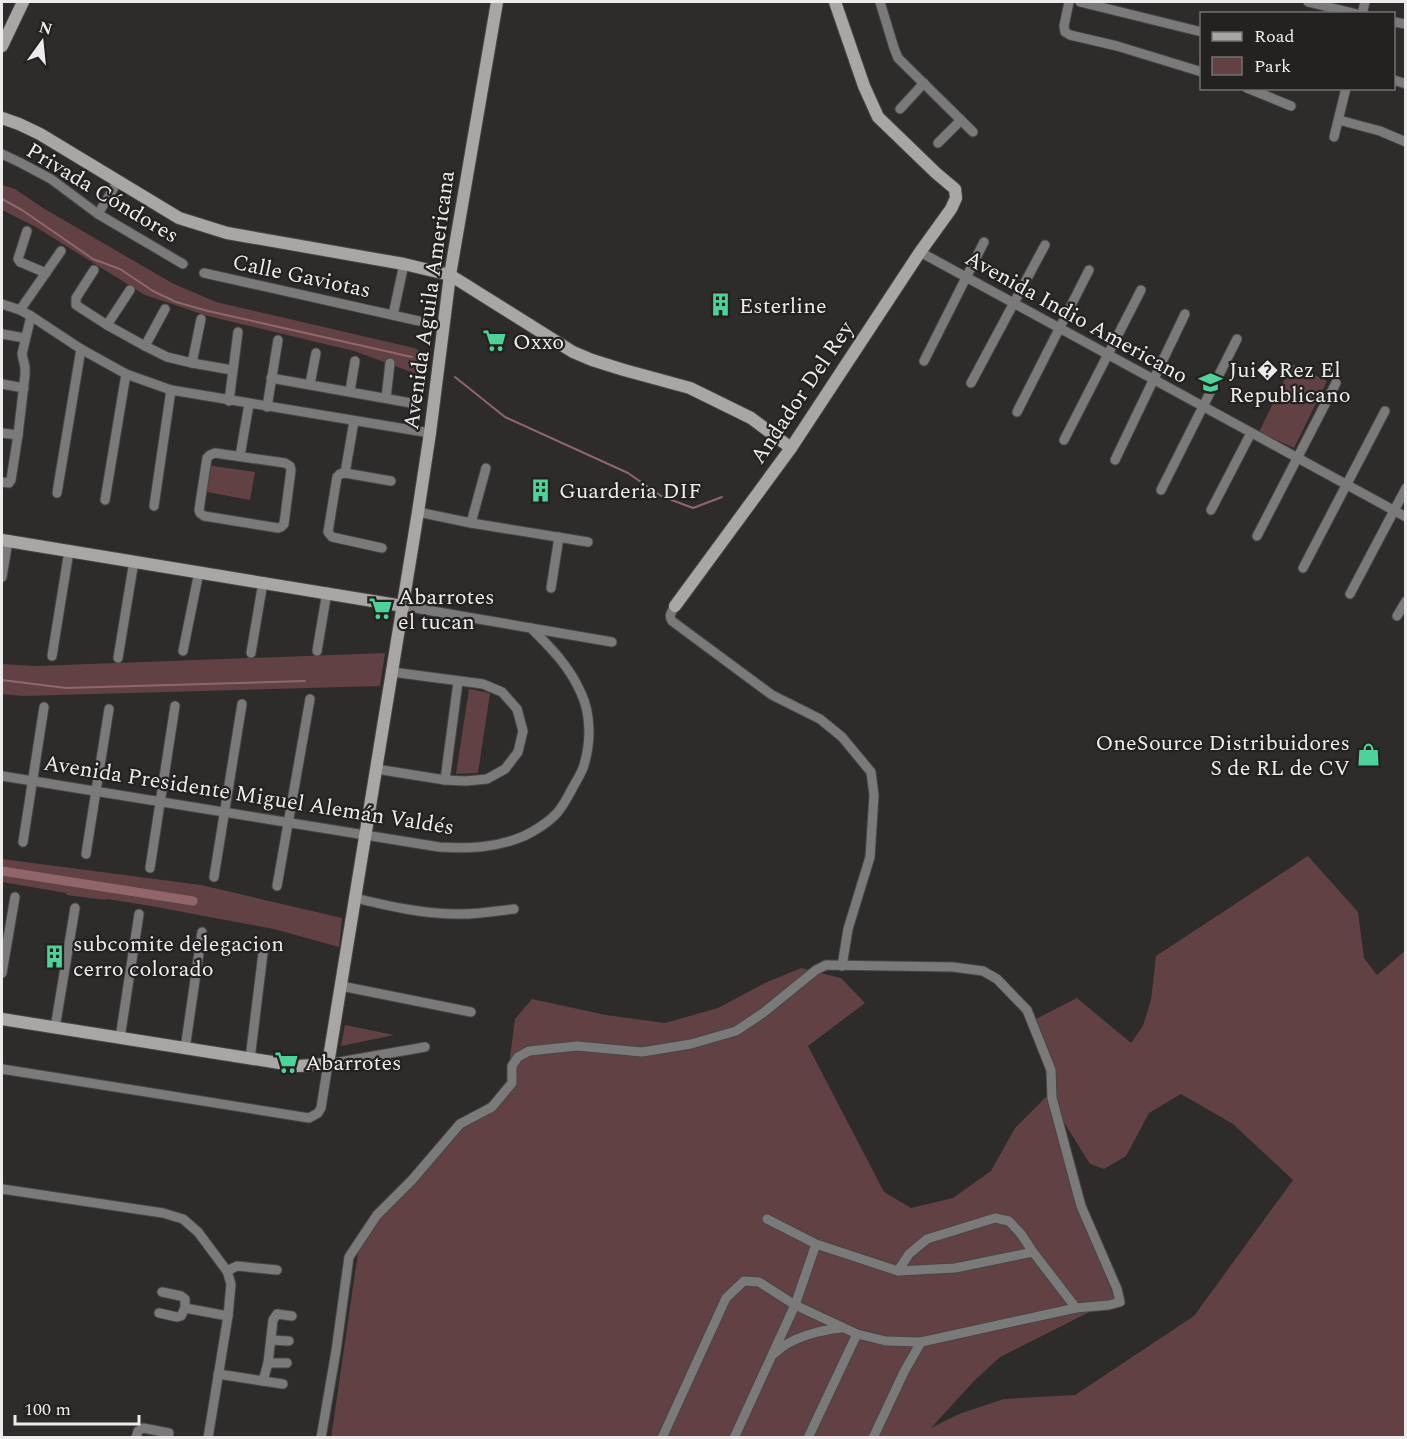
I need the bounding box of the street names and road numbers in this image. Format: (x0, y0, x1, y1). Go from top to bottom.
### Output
street label: Privada Cóndores (20, 135, 185, 252)
street label: Avenida Aguila Americana (395, 168, 464, 432)
street label: Avenida Indio Americano (959, 242, 1194, 392)
street label: Calle Gaviotas (229, 246, 374, 307)
street label: Andador Del Rey (742, 314, 863, 471)
street label: Avenida Presidente Miguel Alemán Valdés (41, 747, 456, 844)

